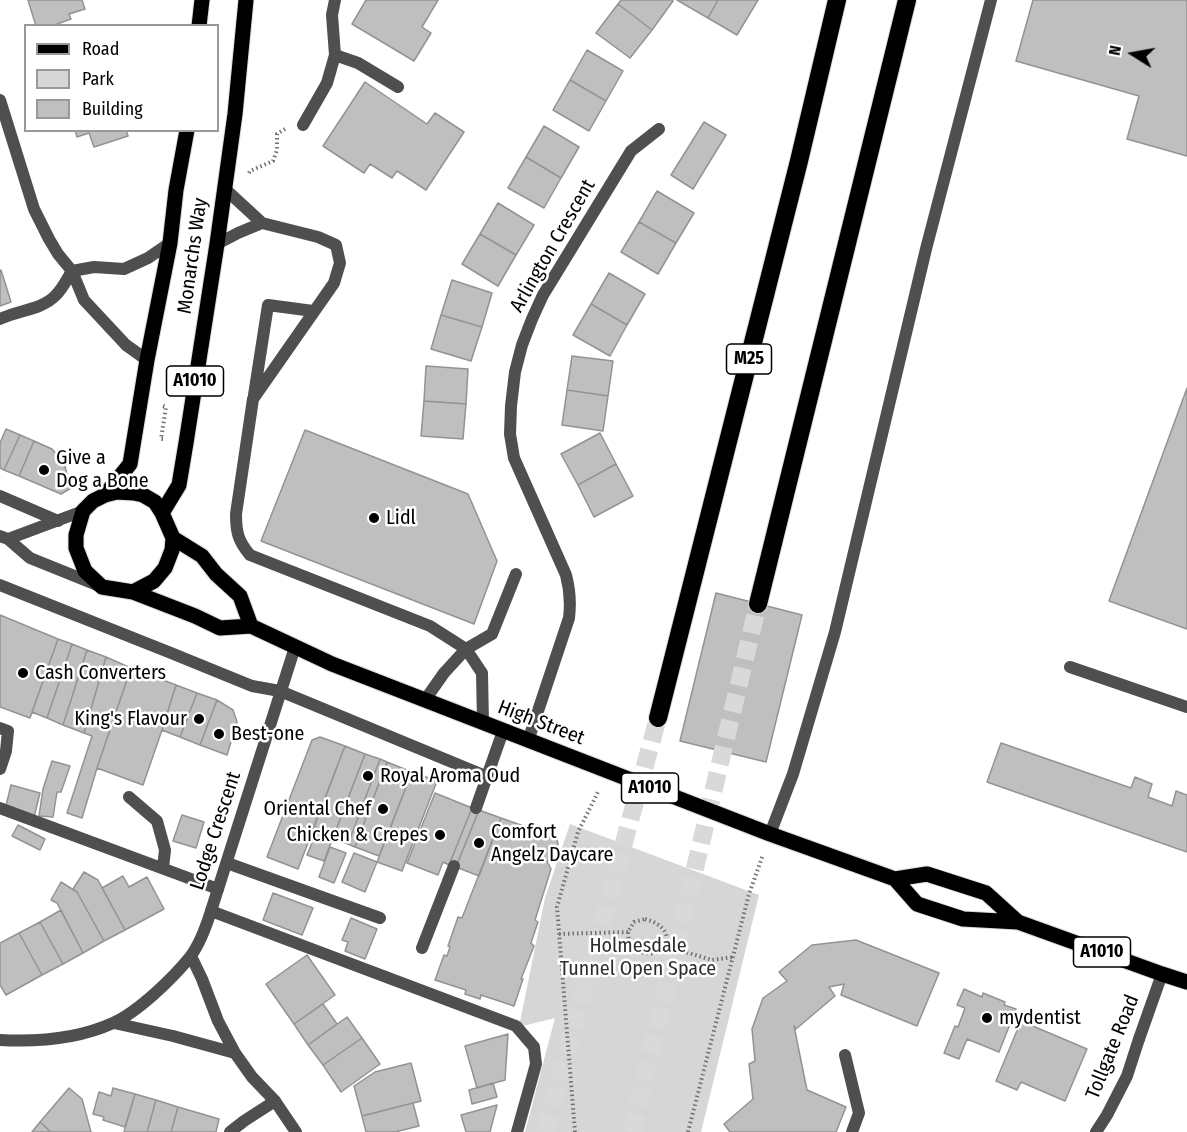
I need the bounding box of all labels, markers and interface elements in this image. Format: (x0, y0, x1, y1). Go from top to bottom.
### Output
legend (24, 24, 219, 132)
north arrow (1103, 24, 1163, 84)
text: Road (82, 38, 119, 60)
text: N (1105, 44, 1125, 57)
text: Park (82, 68, 114, 90)
text: Building (82, 98, 143, 120)
street label: Arlington Crescent (505, 175, 601, 317)
street label: Monarchs Way (173, 197, 213, 315)
road number: M25 (726, 344, 771, 374)
road number: A1010 (166, 366, 224, 396)
place label: Give a Dog a Bone (56, 446, 149, 493)
marker: Give a Dog a Bone (37, 463, 51, 477)
place label: Lidl (386, 506, 416, 530)
marker: Lidl (367, 511, 381, 525)
place label: Cash Converters (35, 661, 166, 685)
marker: Cash Converters (16, 666, 30, 680)
street label: High Street (494, 695, 588, 751)
place label: King's Flavour (74, 707, 187, 731)
marker: King's Flavour (192, 712, 206, 726)
place label: Best-one (231, 722, 304, 746)
marker: Best-one (212, 727, 226, 741)
place label: Royal Aroma Oud (380, 764, 520, 788)
street label: Lodge Crescent (186, 769, 246, 893)
marker: Royal Aroma Oud (361, 769, 375, 783)
road number: A1010 (622, 773, 678, 803)
place label: Oriental Chef (264, 797, 371, 821)
marker: Oriental Chef (376, 802, 390, 816)
place label: Comfort Angelz Daycare (491, 820, 613, 867)
place label: Chicken & Crepes (286, 823, 428, 847)
marker: Chicken & Crepes (433, 828, 447, 842)
marker: Comfort Angelz Daycare (472, 836, 486, 850)
park label: Holmesdale Tunnel Open Space (560, 934, 716, 981)
road number: A1010 (1074, 937, 1130, 967)
street label: Tollgate Road (1081, 991, 1145, 1103)
place label: mydentist (999, 1006, 1081, 1030)
marker: mydentist (980, 1011, 994, 1025)

